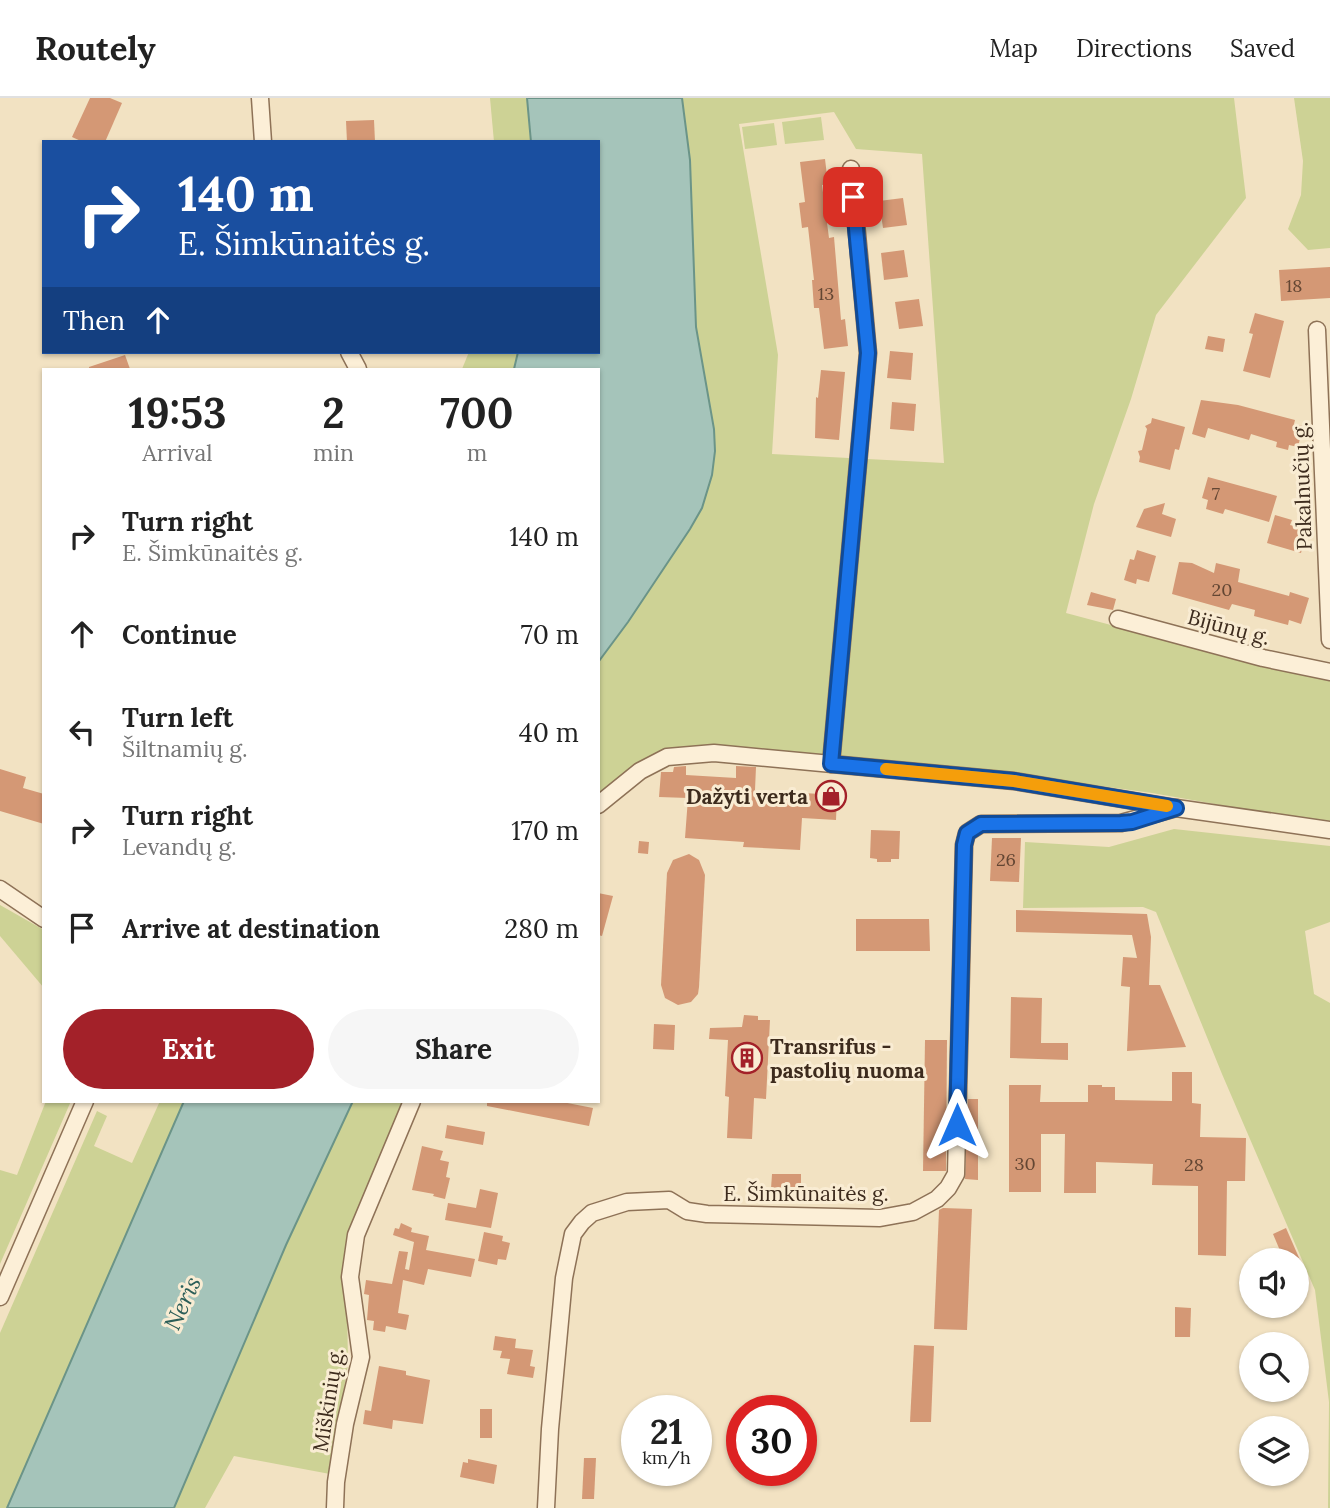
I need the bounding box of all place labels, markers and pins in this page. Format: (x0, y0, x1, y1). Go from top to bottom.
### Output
pin (823, 167, 883, 227)
shop icon: Dažyti verta (814, 779, 848, 813)
place label: Dažyti verta (686, 783, 808, 810)
place label: Transrifus - pastolių nuoma (770, 1033, 925, 1084)
building icon: Transrifus - pastolių nuoma (730, 1041, 764, 1075)

